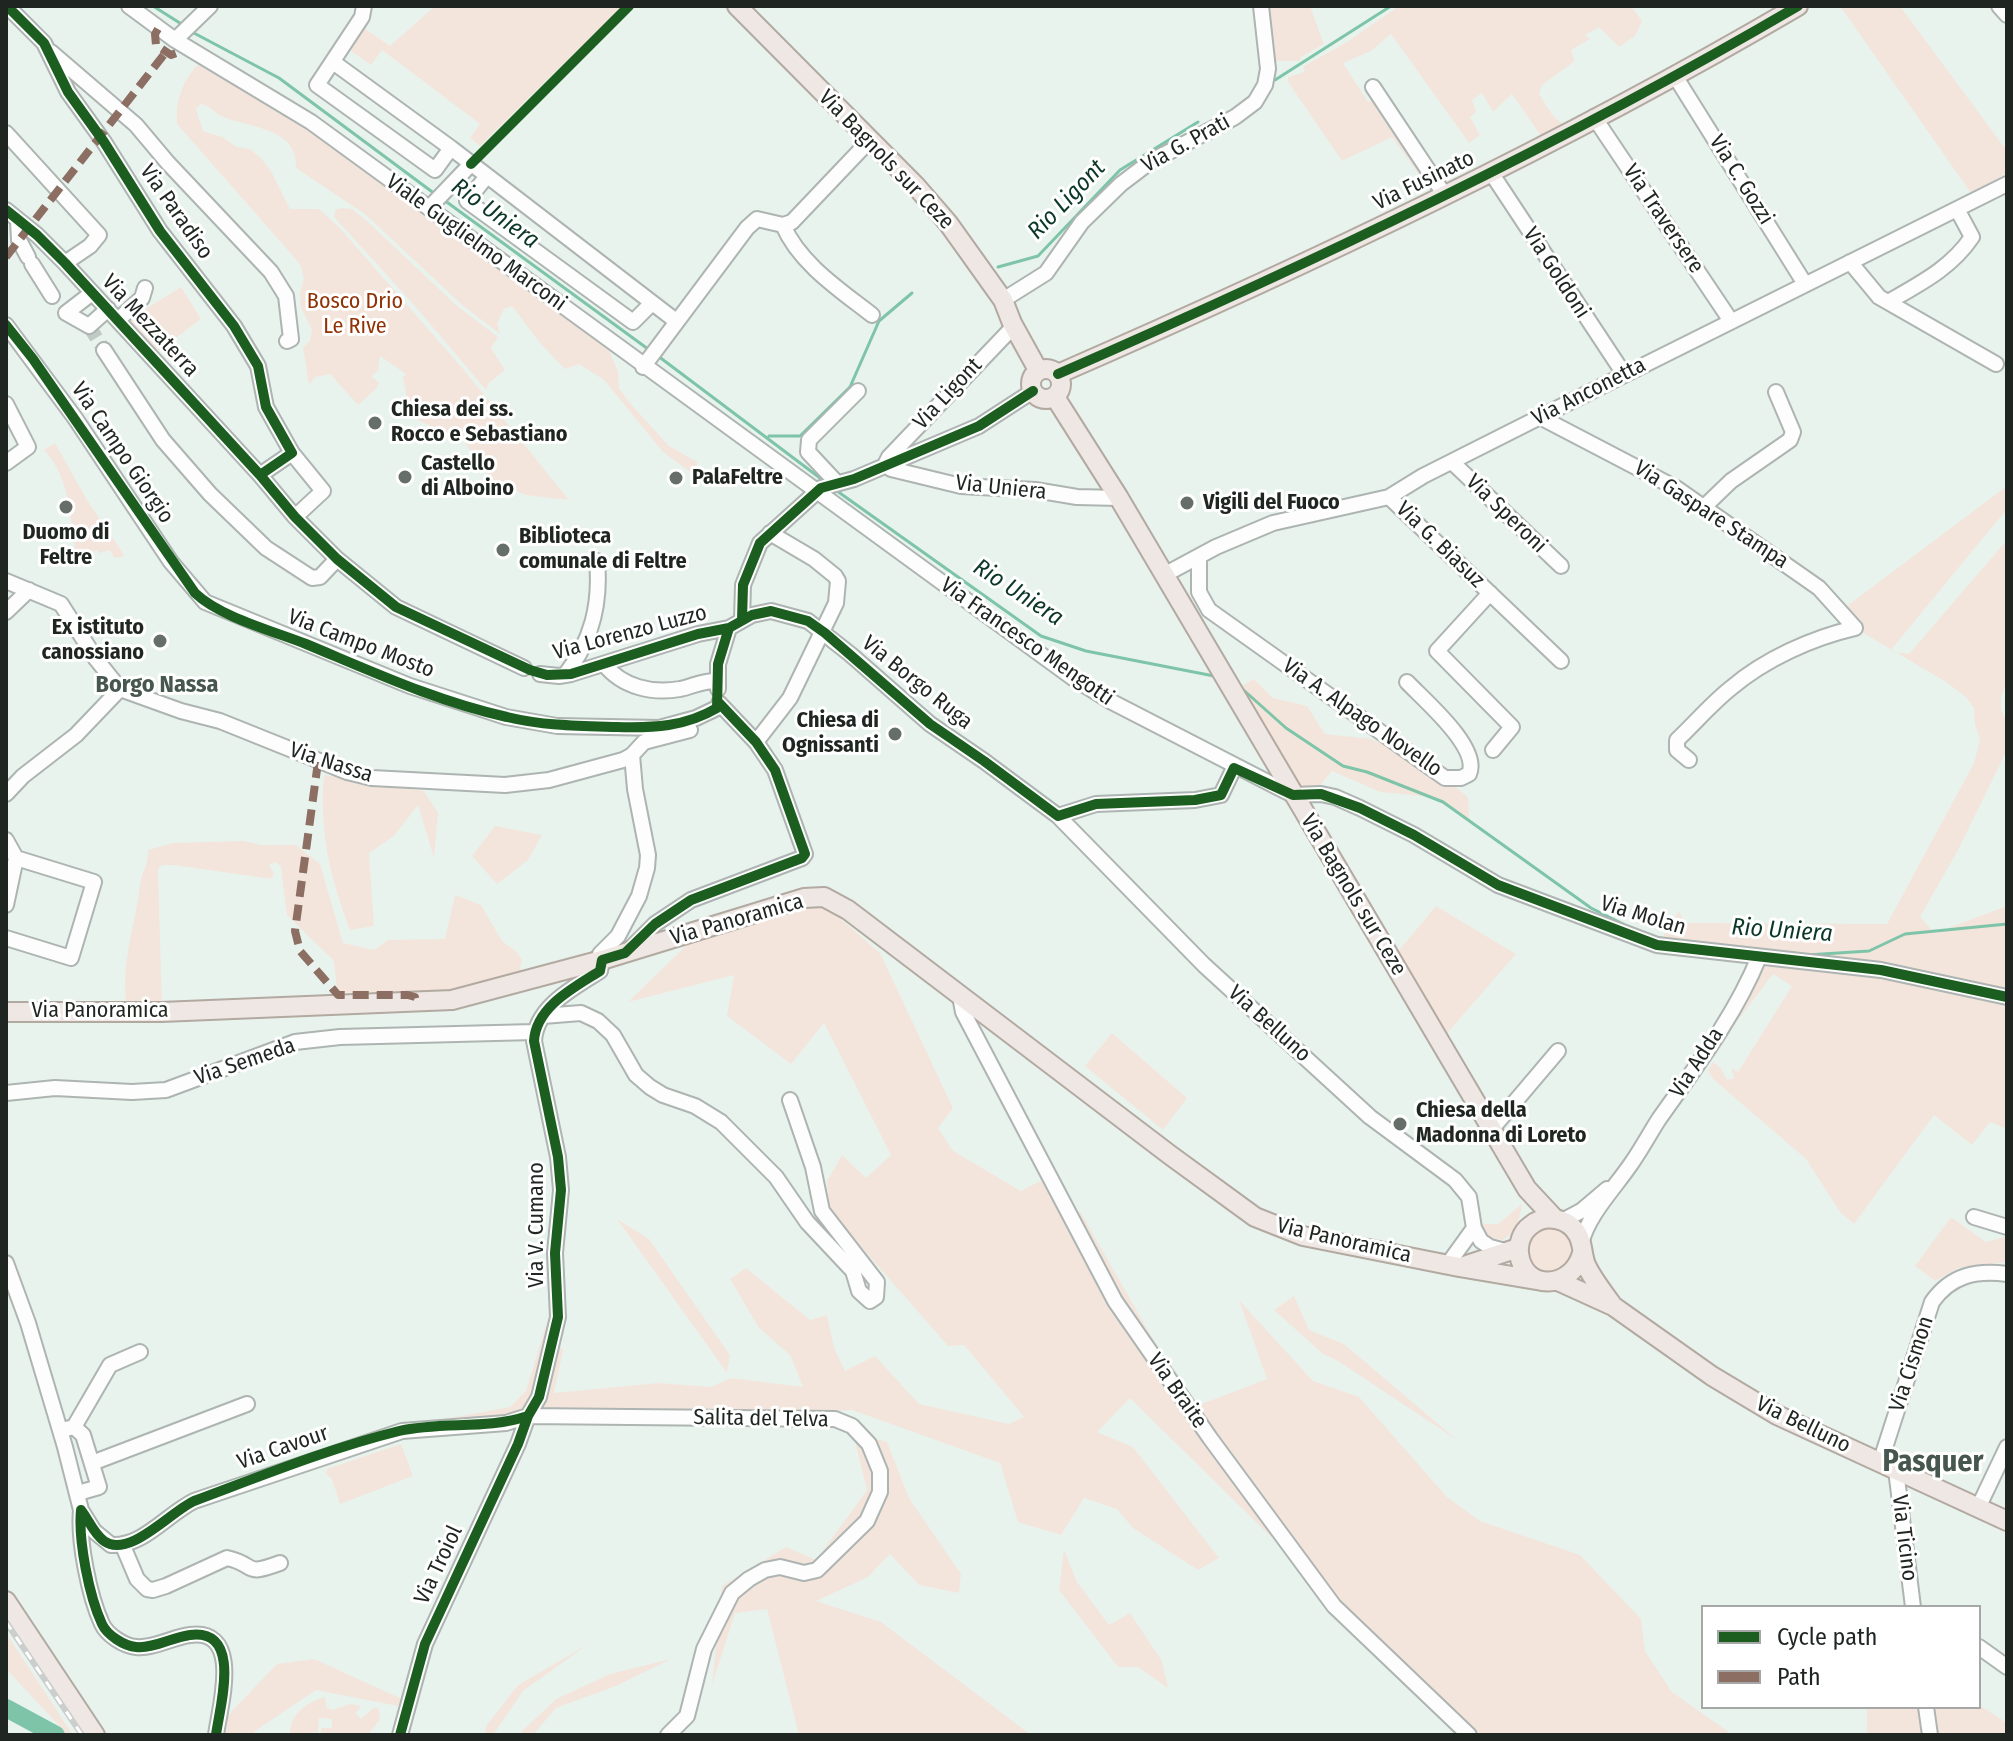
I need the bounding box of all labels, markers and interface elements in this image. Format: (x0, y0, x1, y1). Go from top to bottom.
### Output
street label: Via Bagnols sur Ceze (813, 85, 959, 235)
street label: Via G. Prati (1137, 109, 1235, 179)
street label: Via C. Gozzi (1703, 130, 1779, 230)
street label: Via Fusinato (1369, 145, 1479, 217)
water label: Rio Ligont (1022, 154, 1112, 246)
street label: Via Paradiso (134, 159, 218, 265)
street label: Via Traversere (1617, 159, 1709, 279)
street label: Viale Guglielmo Marconi (381, 169, 571, 317)
water label: Rio Uniera (446, 173, 544, 255)
street label: Via Goldoni (1517, 223, 1595, 323)
street label: Via Mezzaterra (96, 269, 204, 383)
park label: Bosco Drio Le Rive (307, 289, 403, 340)
street label: Via Anconetta (1528, 352, 1650, 432)
street label: Via Ligont (908, 353, 988, 435)
street label: Via Campo Giorgio (65, 377, 179, 529)
place label: Chiesa dei ss. Rocco e Sebastiano (391, 397, 568, 448)
marker: Chiesa dei ss. Rocco e Sebastiano (366, 414, 384, 432)
place label: Castello di Alboino (421, 451, 514, 502)
street label: Via Gaspare Stampa (1629, 455, 1793, 575)
place label: PalaFeltre (692, 465, 783, 491)
marker: Castello di Alboino (396, 468, 414, 486)
marker: PalaFeltre (667, 469, 685, 487)
street label: Via Speroni (1460, 469, 1552, 559)
street label: Via Uniera (954, 470, 1048, 506)
place label: Vigili del Fuoco (1203, 490, 1340, 516)
marker: Vigili del Fuoco (1178, 494, 1196, 512)
street label: Via G. Biasuz (1390, 496, 1490, 594)
marker: Duomo di Feltre (57, 498, 75, 516)
place label: Duomo di Feltre (22, 520, 110, 572)
place label: Biblioteca comunale di Feltre (519, 524, 687, 576)
marker: Biblioteca comunale di Feltre (494, 541, 512, 559)
water label: Rio Uniera (968, 553, 1068, 633)
street label: Via Francesco Mengotti (935, 572, 1119, 712)
street label: Via Lorenzo Luzzo (550, 600, 710, 666)
street label: Via Campo Mosto (284, 604, 438, 684)
place label: Ex istituto canossiano (41, 615, 144, 666)
street label: Via Borgo Ruga (856, 630, 978, 736)
marker: Ex istituto canossiano (151, 632, 169, 650)
street label: Via A. Alpago Novello (1277, 653, 1447, 783)
district label: Borgo Nassa (96, 671, 218, 699)
place label: Chiesa di Ognissanti (782, 708, 879, 760)
marker: Chiesa di Ognissanti (886, 725, 904, 743)
street label: Via Nassa (286, 737, 376, 789)
street label: Via Bagnols sur Ceze (1294, 809, 1412, 981)
street label: Via Panoramica (667, 888, 807, 952)
street label: Via Molan (1597, 891, 1689, 941)
water label: Rio Uniera (1730, 913, 1834, 949)
street label: Via Belluno (1222, 980, 1316, 1068)
street label: Via Panoramica (31, 998, 169, 1024)
street label: Via Adda (1665, 1023, 1729, 1103)
street label: Via Semeda (191, 1032, 299, 1092)
place label: Chiesa della Madonna di Loreto (1416, 1098, 1587, 1150)
marker: Chiesa della Madonna di Loreto (1391, 1115, 1409, 1133)
street label: Via V. Cumano (524, 1162, 550, 1288)
street label: Via Panoramica (1274, 1213, 1414, 1269)
street label: Via Cismon (1884, 1313, 1940, 1415)
street label: Via Braite (1142, 1348, 1212, 1434)
street label: Via Belluno (1751, 1391, 1855, 1459)
street label: Salita del Telva (693, 1405, 829, 1433)
street label: Via Cavour (234, 1420, 332, 1476)
district label: Pasquer (1883, 1445, 1983, 1481)
street label: Via Ticino (1886, 1493, 1922, 1583)
street label: Via Troiol (409, 1521, 469, 1609)
legend (1701, 1605, 1981, 1709)
text: Cycle path (1777, 1623, 1877, 1651)
text: Path (1777, 1663, 1821, 1691)

